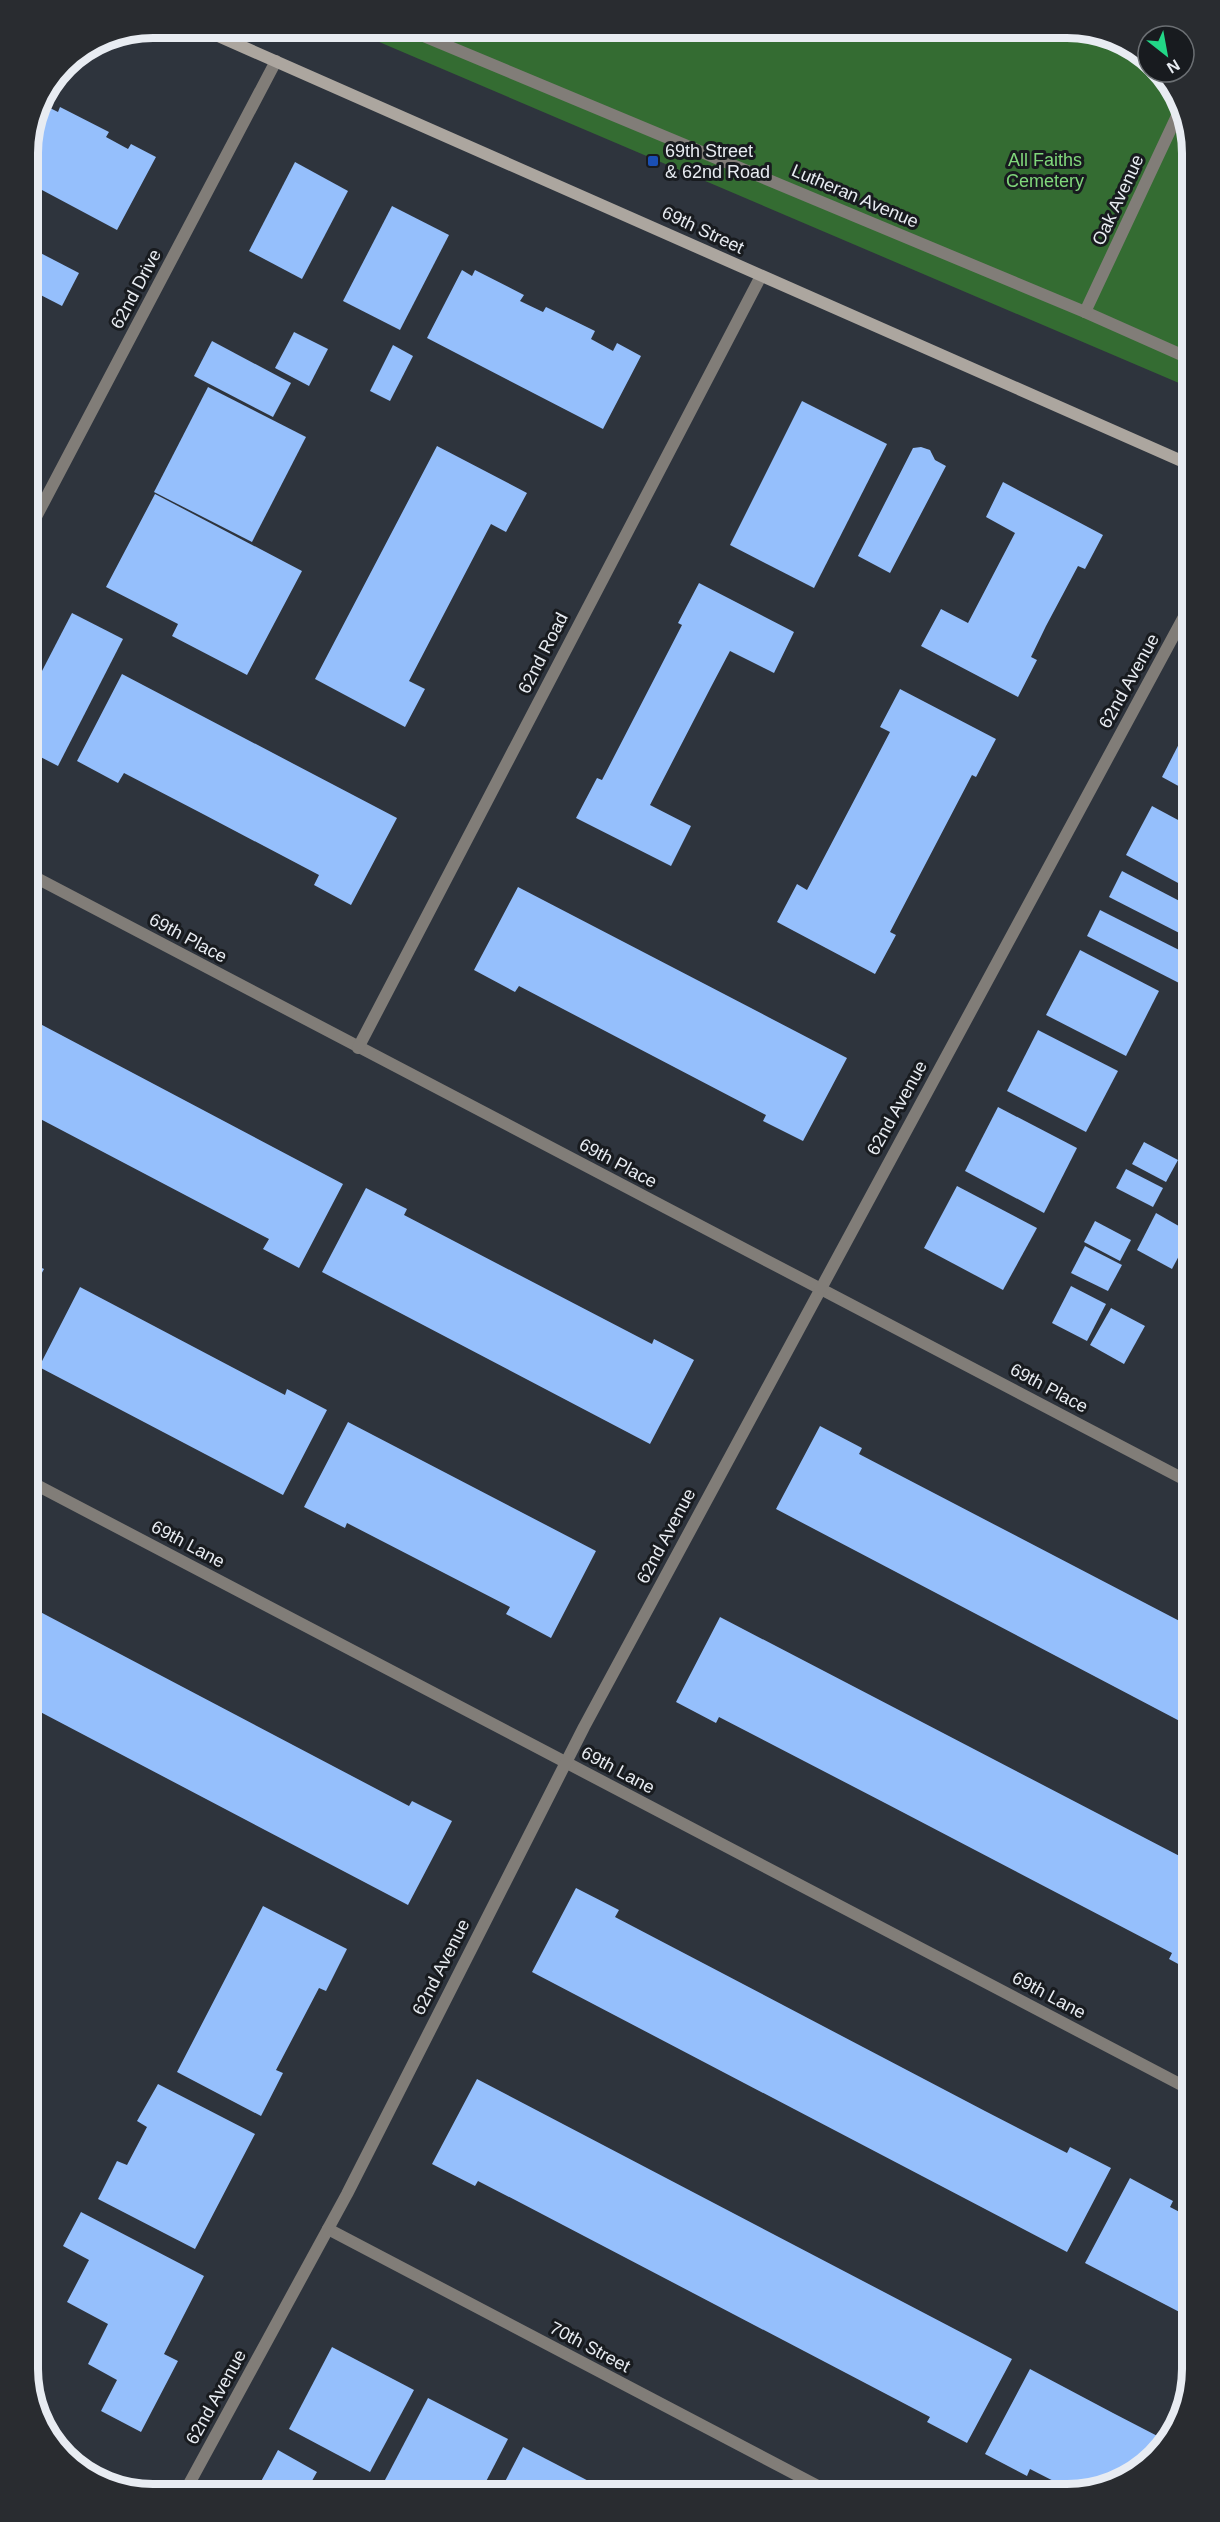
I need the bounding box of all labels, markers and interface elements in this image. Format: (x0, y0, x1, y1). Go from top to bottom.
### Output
north arrow (1136, 24, 1196, 84)
text: N (1164, 56, 1183, 77)
place label: 69th Street & 62nd Road (665, 141, 770, 182)
park label: All Faiths Cemetery (1006, 150, 1084, 191)
street label: Oak Avenue (1088, 151, 1148, 249)
marker: 69th Street & 62nd Road (646, 154, 660, 168)
street label: Lutheran Avenue (789, 160, 921, 232)
street label: 69th Street (659, 202, 747, 258)
street label: 62nd Drive (107, 246, 165, 332)
street label: 62nd Road (514, 609, 572, 697)
street label: 62nd Avenue (1095, 630, 1163, 732)
street label: 69th Place (146, 909, 230, 967)
street label: 62nd Avenue (863, 1057, 931, 1159)
street label: 69th Place (576, 1134, 660, 1192)
street label: 69th Place (1007, 1359, 1091, 1417)
street label: 62nd Avenue (633, 1485, 699, 1587)
street label: 69th Lane (148, 1516, 228, 1572)
street label: 69th Lane (578, 1742, 658, 1798)
street label: 62nd Avenue (408, 1916, 474, 2018)
street label: 69th Lane (1009, 1967, 1089, 2023)
street label: 70th Street (546, 2317, 634, 2377)
street label: 62nd Avenue (182, 2346, 250, 2448)

